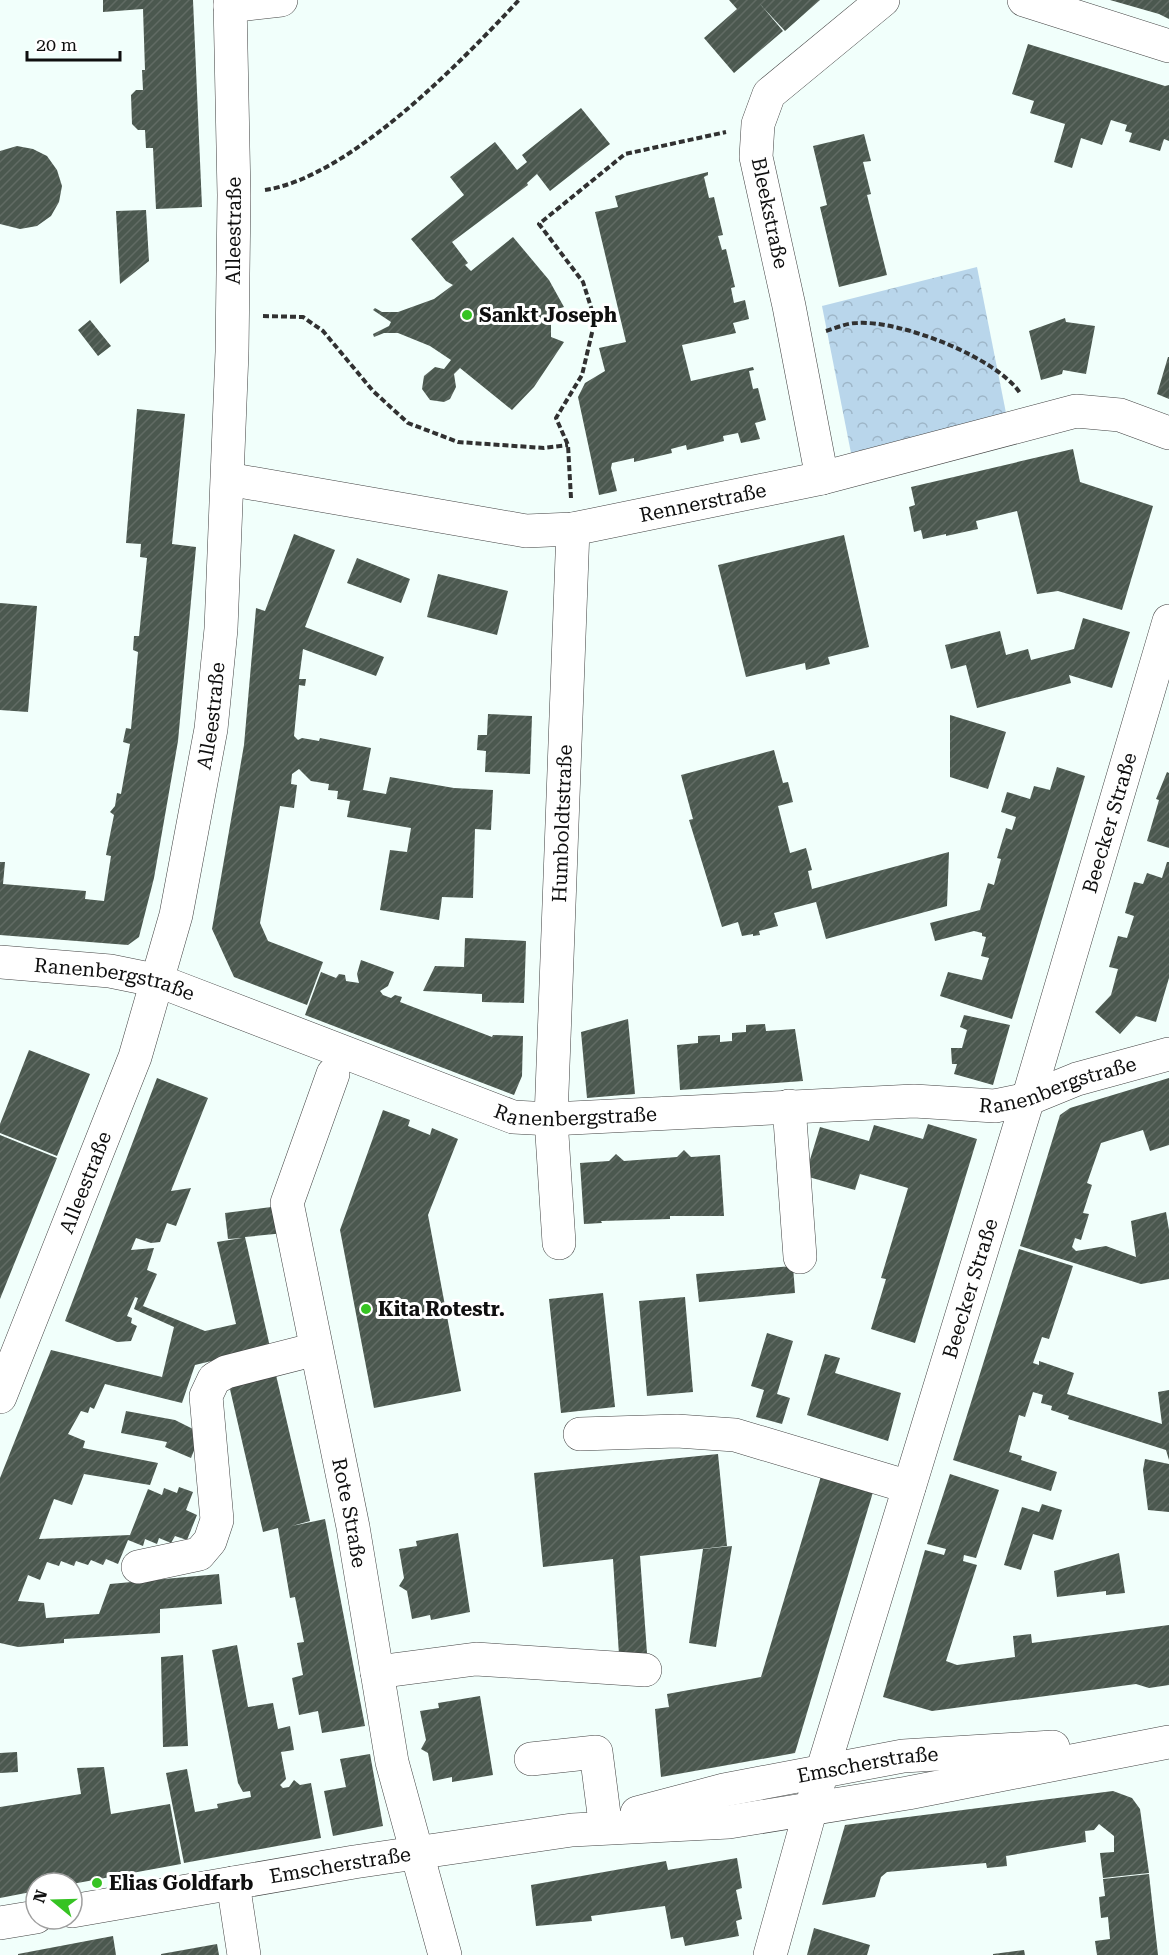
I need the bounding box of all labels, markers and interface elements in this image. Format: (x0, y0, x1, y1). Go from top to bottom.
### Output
scale bar (27, 24, 120, 62)
text: 20 m (36, 34, 77, 55)
street label: Bleekstraße (746, 155, 794, 271)
street label: Alleestraße (221, 176, 246, 285)
place label: Sankt Joseph (479, 303, 618, 327)
marker: Sankt Joseph (460, 308, 474, 322)
street label: Rennerstraße (637, 478, 768, 527)
street label: Alleestraße (192, 661, 230, 771)
street label: Humboldtstraße (547, 744, 577, 903)
street label: Beecker Straße (1077, 750, 1142, 896)
street label: Ranenbergstraße (33, 953, 198, 1006)
street label: Ranenbergstraße (978, 1051, 1139, 1118)
street label: Ranenbergstraße (491, 1099, 658, 1131)
street label: Alleestraße (54, 1128, 116, 1237)
street label: Beecker Straße (937, 1215, 1003, 1361)
place label: Kita Rotestr. (378, 1297, 505, 1321)
marker: Kita Rotestr. (359, 1302, 373, 1316)
street label: Rote Straße (327, 1456, 372, 1570)
street label: Emscherstraße (795, 1742, 939, 1788)
street label: Emscherstraße (267, 1842, 412, 1889)
north arrow (24, 1871, 84, 1931)
place label: Elias Goldfarb (109, 1871, 253, 1895)
marker: Elias Goldfarb (90, 1876, 104, 1890)
text: N (29, 1887, 51, 1905)

